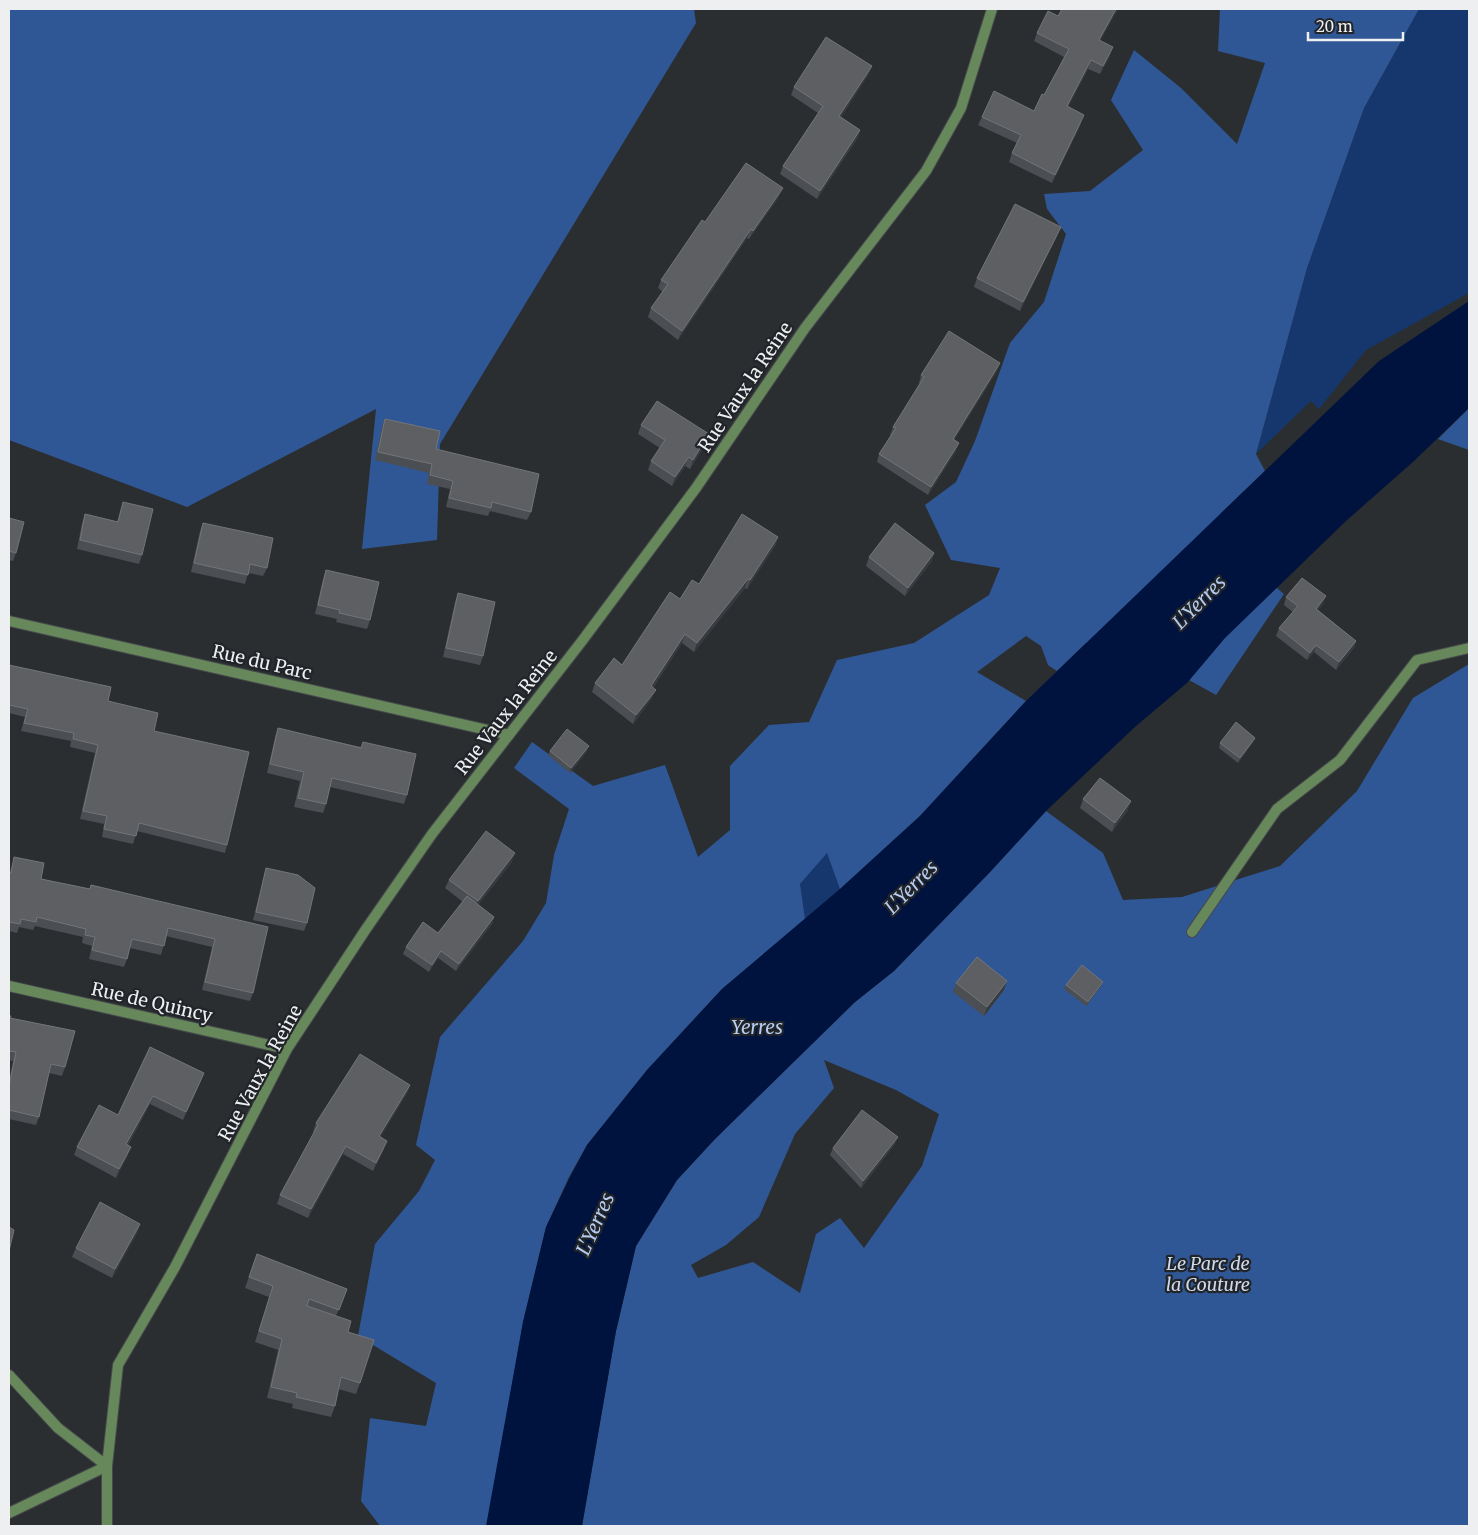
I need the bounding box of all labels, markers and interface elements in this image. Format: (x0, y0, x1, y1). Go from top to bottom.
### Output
scale bar (1308, 10, 1403, 42)
text: 20 m (1316, 17, 1353, 36)
street label: Rue Vaux la Reine (693, 317, 797, 457)
water label: L'Yerres (1167, 570, 1231, 634)
street label: Rue du Parc (210, 639, 314, 685)
street label: Rue Vaux la Reine (450, 645, 562, 779)
water label: L'Yerres (879, 855, 943, 919)
street label: Rue de Quincy (89, 977, 215, 1027)
street label: Rue Vaux la Reine (213, 1001, 307, 1145)
water label: Yerres (731, 1015, 783, 1039)
water label: L'Yerres (571, 1189, 619, 1259)
park label: Le Parc de la Couture (1166, 1252, 1250, 1296)

